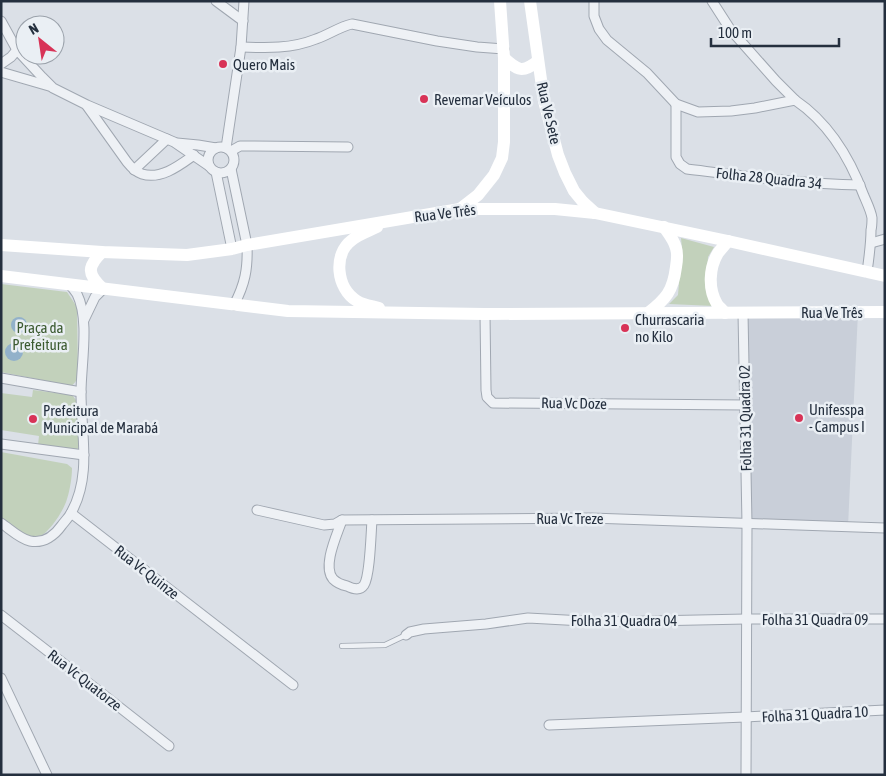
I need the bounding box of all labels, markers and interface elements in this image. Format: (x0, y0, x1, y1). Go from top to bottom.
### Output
north arrow (15, 15, 65, 65)
scale bar (711, 15, 838, 47)
text: N (26, 20, 41, 38)
text: 100 m (718, 24, 752, 41)
place label: Quero Mais (233, 56, 295, 73)
marker: Quero Mais (217, 58, 229, 70)
street label: Rua Ve Sete (534, 80, 564, 146)
place label: Revemar Veículos (434, 91, 531, 108)
marker: Revemar Veículos (418, 93, 430, 105)
street label: Folha 28 Quadra 34 (715, 164, 823, 192)
street label: Rua Ve Três (413, 201, 477, 225)
street label: Rua Ve Três (801, 304, 863, 321)
place label: Churrascaria no Kilo (635, 311, 704, 345)
park label: Praça da Prefeitura (12, 319, 68, 353)
marker: Churrascaria no Kilo (619, 322, 631, 334)
street label: Folha 31 Quadra 02 (736, 365, 754, 471)
street label: Rua Vc Doze (541, 394, 607, 412)
place label: Unifesspa - Campus I (809, 401, 865, 435)
place label: Prefeitura Municipal de Marabá (43, 402, 158, 436)
marker: Unifesspa - Campus I (793, 412, 805, 424)
marker: Prefeitura Municipal de Marabá (27, 413, 39, 425)
street label: Rua Vc Treze (536, 510, 604, 527)
street label: Rua Vc Quinze (111, 542, 183, 603)
street label: Folha 31 Quadra 09 (762, 611, 868, 628)
street label: Folha 31 Quadra 04 (571, 612, 677, 629)
street label: Rua Vc Quatorze (45, 646, 125, 714)
street label: Folha 31 Quadra 10 (761, 703, 869, 725)

